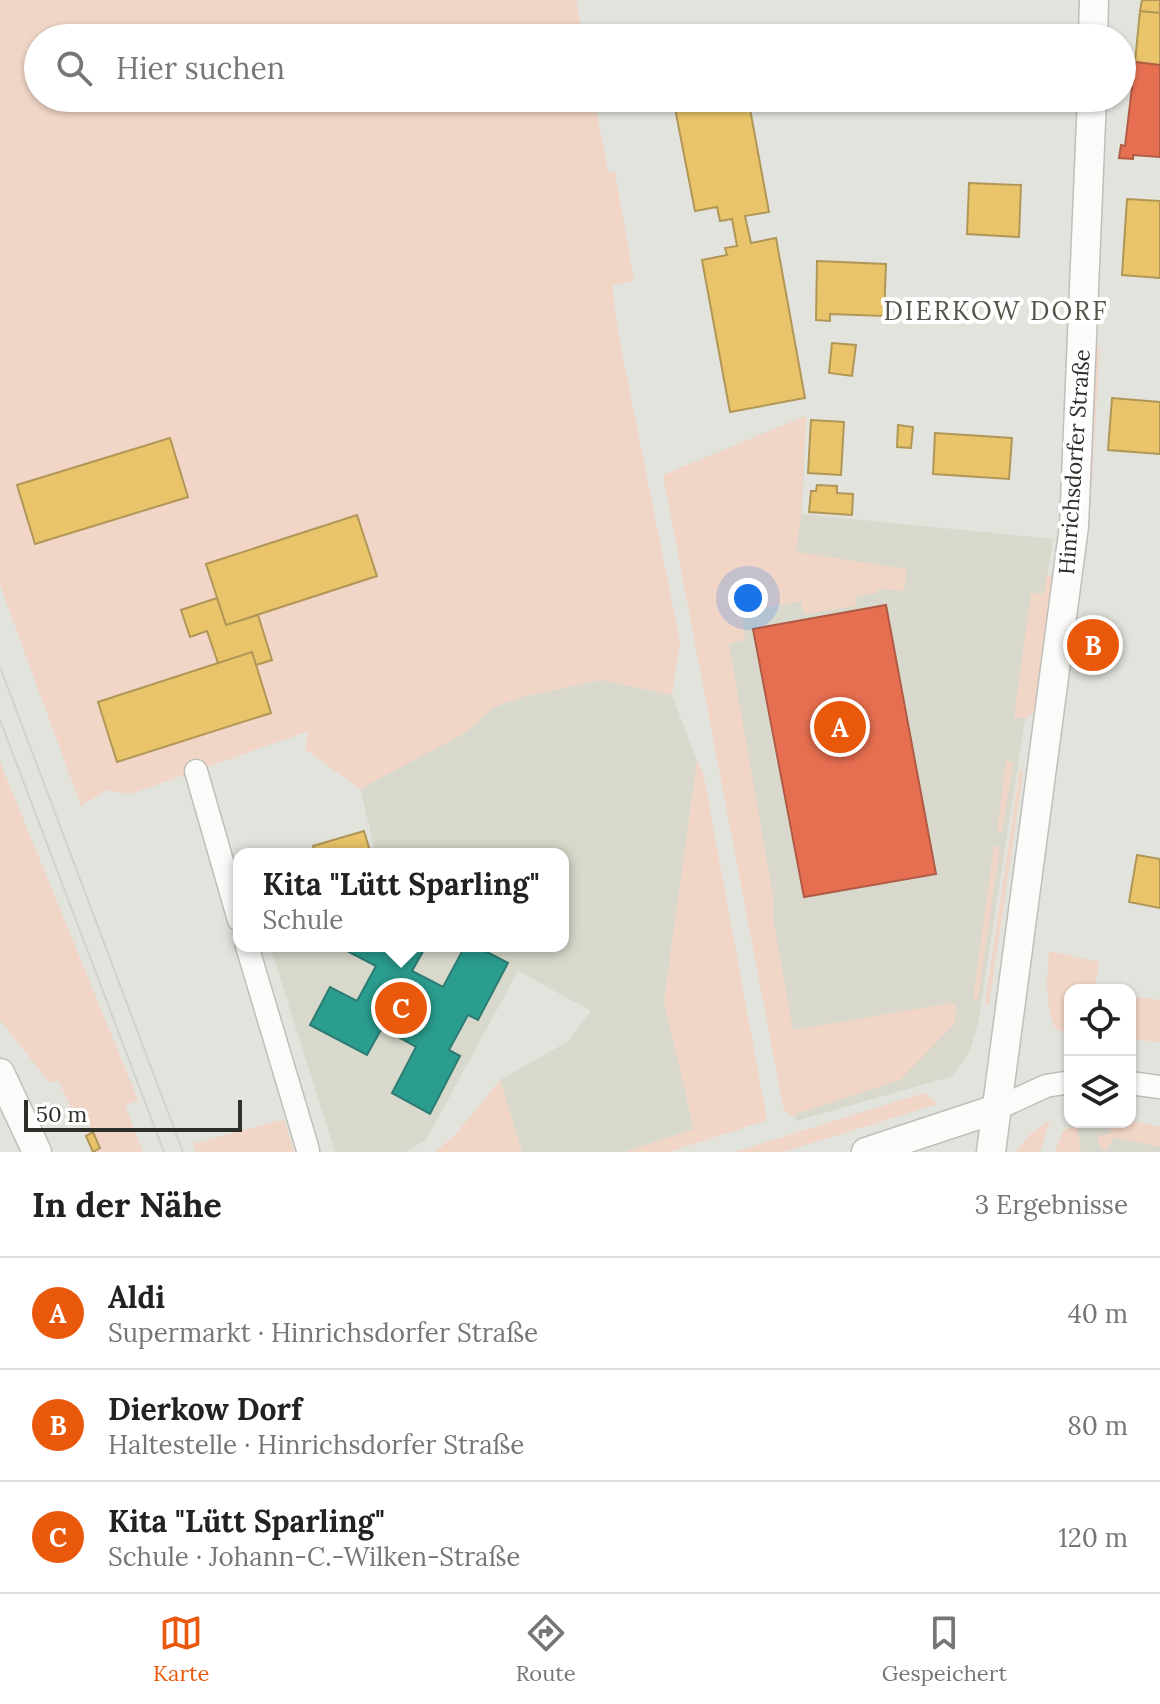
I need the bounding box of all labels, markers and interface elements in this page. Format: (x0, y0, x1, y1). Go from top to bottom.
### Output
search box (24, 24, 1136, 112)
icon: search (52, 46, 96, 90)
text: Hier suchen (116, 49, 285, 87)
district label: DIERKOW DORF (884, 294, 1108, 327)
street label: Hinrichsdorfer Straße (1052, 348, 1096, 576)
your location (728, 578, 768, 618)
pin: B (1067, 615, 1119, 675)
pin: A (814, 697, 866, 757)
popup (233, 848, 569, 952)
text: Kita "Lütt Sparling" (263, 865, 539, 903)
text: Schule (263, 903, 343, 936)
pin: C (375, 978, 427, 1038)
map controls (1064, 984, 1136, 1128)
button: locate (1064, 984, 1136, 1056)
button: layers (1064, 1056, 1136, 1128)
scale bar (24, 1096, 242, 1132)
text: 50 m (36, 1100, 87, 1128)
text: In der Nähe (32, 1183, 222, 1226)
text: 3 Ergebnisse (975, 1188, 1128, 1221)
text: Aldi (108, 1278, 165, 1316)
text: A (49, 1297, 67, 1330)
text: 40 m (1068, 1297, 1128, 1330)
text: Supermarkt · Hinrichsdorfer Straße (108, 1316, 538, 1349)
text: Dierkow Dorf (108, 1390, 302, 1428)
text: B (49, 1409, 67, 1442)
text: 80 m (1067, 1409, 1128, 1442)
text: Haltestelle · Hinrichsdorfer Straße (108, 1428, 524, 1461)
text: Kita "Lütt Sparling" (108, 1502, 385, 1540)
text: C (49, 1521, 67, 1554)
text: 120 m (1058, 1521, 1128, 1554)
text: Schule · Johann-C.-Wilken-Straße (108, 1540, 520, 1573)
tab: Karte (153, 1611, 210, 1687)
tab: Route (516, 1611, 576, 1687)
tab: Gespeichert (882, 1611, 1007, 1687)

